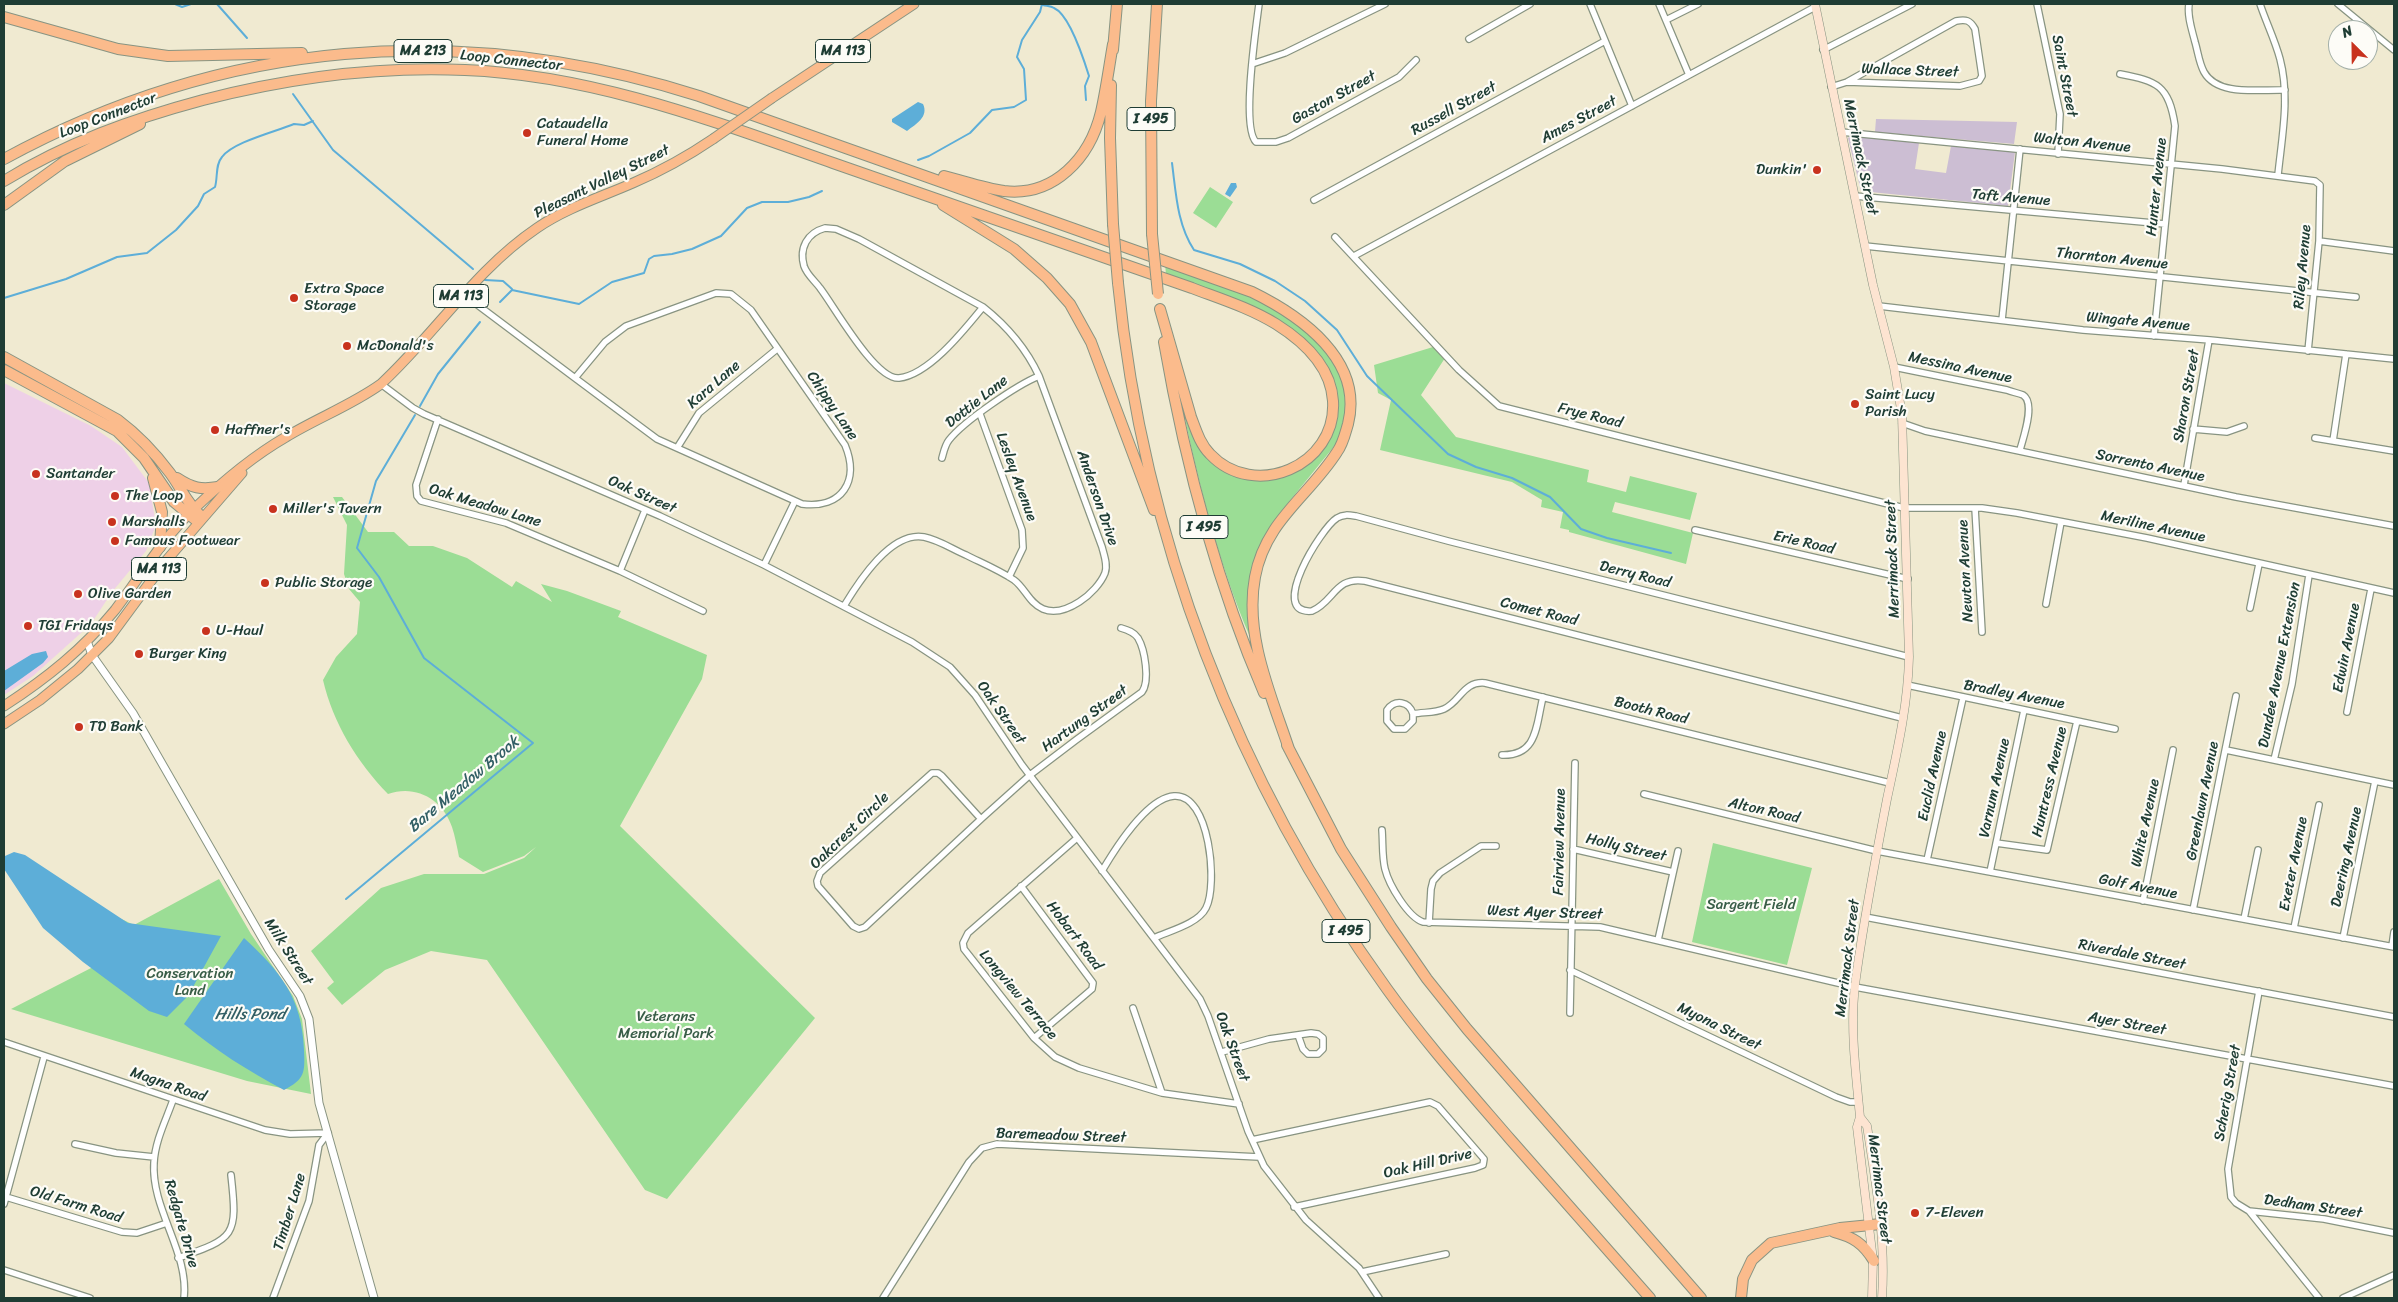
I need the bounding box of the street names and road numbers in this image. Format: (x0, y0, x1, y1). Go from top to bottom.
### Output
street label: Saint Street (2047, 33, 2081, 119)
road number: MA 213 (394, 40, 452, 62)
road number: MA 113 (816, 40, 870, 62)
street label: Loop Connector (459, 47, 563, 75)
street label: Wallace Street (1861, 60, 1959, 82)
street label: Gaston Street (1289, 67, 1379, 129)
street label: Russell Street (1408, 78, 1500, 140)
street label: Loop Connector (57, 89, 159, 143)
street label: Ames Street (1538, 92, 1620, 148)
street label: Merrimack Street (1839, 97, 1881, 217)
road number: I 495 (1127, 108, 1175, 130)
street label: Walton Avenue (2033, 129, 2131, 157)
street label: Hunter Avenue (2143, 137, 2171, 237)
street label: Pleasant Valley Street (531, 141, 673, 223)
street label: Taft Avenue (1971, 186, 2051, 210)
street label: Riley Avenue (2290, 224, 2316, 310)
street label: Thornton Avenue (2055, 244, 2169, 274)
road number: MA 113 (434, 284, 488, 308)
street label: Wingate Avenue (2085, 309, 2191, 335)
street label: Messina Avenue (1907, 348, 2013, 388)
street label: Sharon Street (2170, 348, 2204, 444)
street label: Kara Lane (684, 357, 744, 413)
street label: Chippy Lane (802, 368, 862, 444)
street label: Dottie Lane (942, 372, 1012, 432)
street label: Frye Road (1556, 399, 1624, 433)
street label: Lesley Avenue (992, 430, 1040, 524)
street label: Sorrento Avenue (2094, 446, 2206, 486)
street label: Anderson Drive (1072, 448, 1122, 548)
street label: Oak Street (605, 472, 679, 518)
street label: Oak Meadow Lane (427, 480, 543, 532)
street label: Merrimack Street (1882, 500, 1904, 618)
street label: Meriline Avenue (2099, 507, 2207, 547)
road number: I 495 (1180, 516, 1228, 538)
street label: Newton Avenue (1954, 519, 1978, 623)
street label: Erie Road (1772, 527, 1836, 559)
street label: Derry Road (1598, 557, 1672, 593)
road number: MA 113 (132, 558, 186, 580)
street label: Dundee Avenue Extension (2255, 581, 2305, 749)
street label: Comet Road (1499, 594, 1579, 630)
street label: Edwin Avenue (2330, 602, 2364, 694)
street label: Bradley Avenue (1962, 676, 2066, 714)
street label: Oak Street (973, 678, 1029, 748)
street label: Hartung Street (1038, 682, 1132, 756)
street label: Booth Road (1612, 693, 1690, 729)
street label: Huntress Avenue (2029, 725, 2071, 839)
street label: Euclid Avenue (1915, 729, 1951, 823)
street label: Varnum Avenue (1976, 737, 2014, 839)
street label: Greenlawn Avenue (2183, 740, 2223, 862)
street label: White Avenue (2128, 777, 2164, 869)
street label: Fairview Avenue (1550, 788, 1570, 896)
street label: Oakcrest Circle (807, 789, 893, 873)
street label: Alton Road (1727, 794, 1801, 828)
street label: Deering Avenue (2328, 805, 2366, 909)
street label: Exeter Avenue (2276, 815, 2312, 913)
street label: Holly Street (1584, 830, 1668, 866)
street label: Golf Avenue (2097, 871, 2179, 903)
street label: Hobart Road (1042, 898, 1106, 974)
street label: Merrimack Street (1832, 898, 1864, 1018)
street label: West Ayer Street (1487, 902, 1603, 924)
street label: Milk Street (260, 915, 316, 989)
road number: I 495 (1322, 919, 1370, 942)
street label: Riverdale Street (2077, 936, 2187, 974)
street label: Longview Terrace (975, 946, 1061, 1044)
street label: Myona Street (1674, 999, 1764, 1055)
street label: Ayer Street (2087, 1008, 2167, 1040)
street label: Oak Street (1211, 1010, 1253, 1084)
street label: Scherig Street (2211, 1043, 2245, 1143)
street label: Magna Road (128, 1064, 208, 1106)
street label: Baremeadow Street (995, 1125, 1127, 1147)
street label: Merrimac Street (1863, 1133, 1895, 1245)
street label: Oak Hill Drive (1382, 1145, 1474, 1183)
street label: Timber Lane (270, 1171, 310, 1253)
street label: Redgate Drive (160, 1178, 202, 1270)
street label: Old Farm Road (28, 1182, 124, 1228)
street label: Dedham Street (2263, 1191, 2363, 1223)

